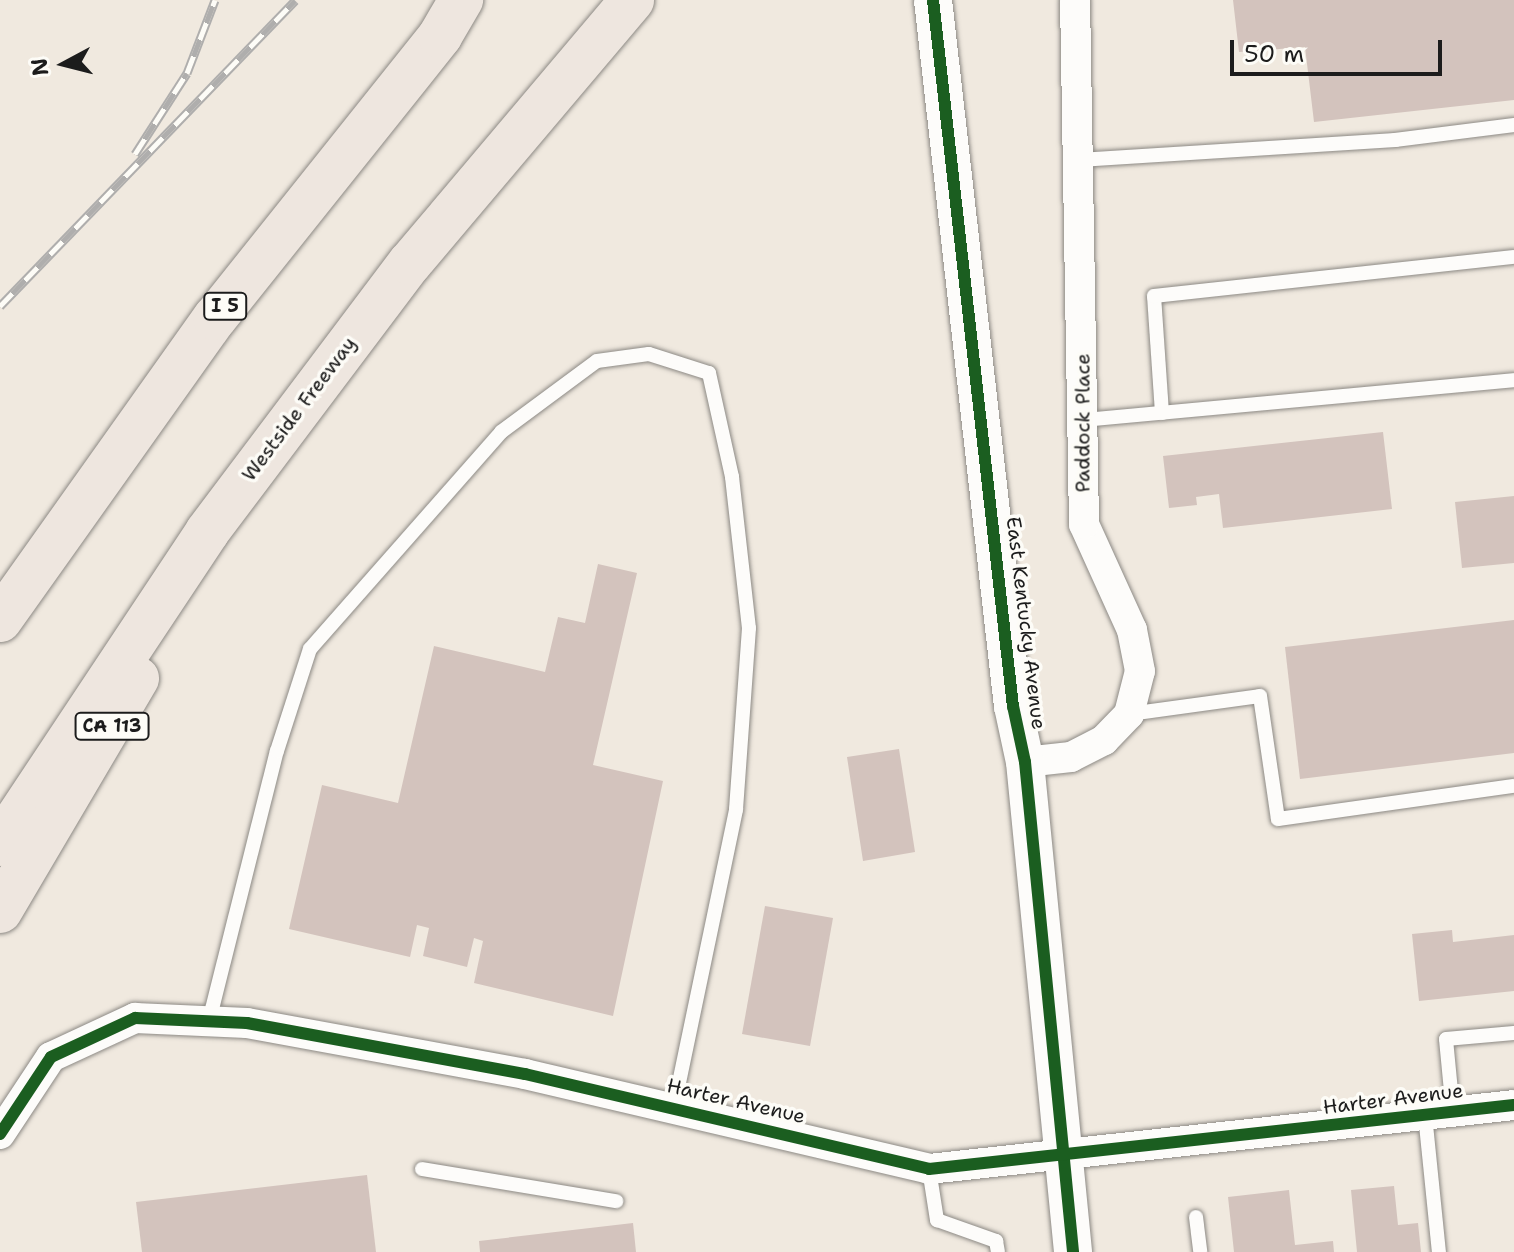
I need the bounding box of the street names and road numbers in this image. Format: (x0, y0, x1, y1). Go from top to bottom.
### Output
road number: I 5 (203, 292, 247, 320)
street label: Westside Freeway (237, 332, 361, 486)
street label: Paddock Place (1071, 354, 1095, 492)
street label: East Kentucky Avenue (1001, 515, 1051, 731)
road number: CA 113 (74, 712, 150, 740)
street label: Harter Avenue (664, 1073, 808, 1129)
street label: Harter Avenue (1321, 1078, 1465, 1120)

